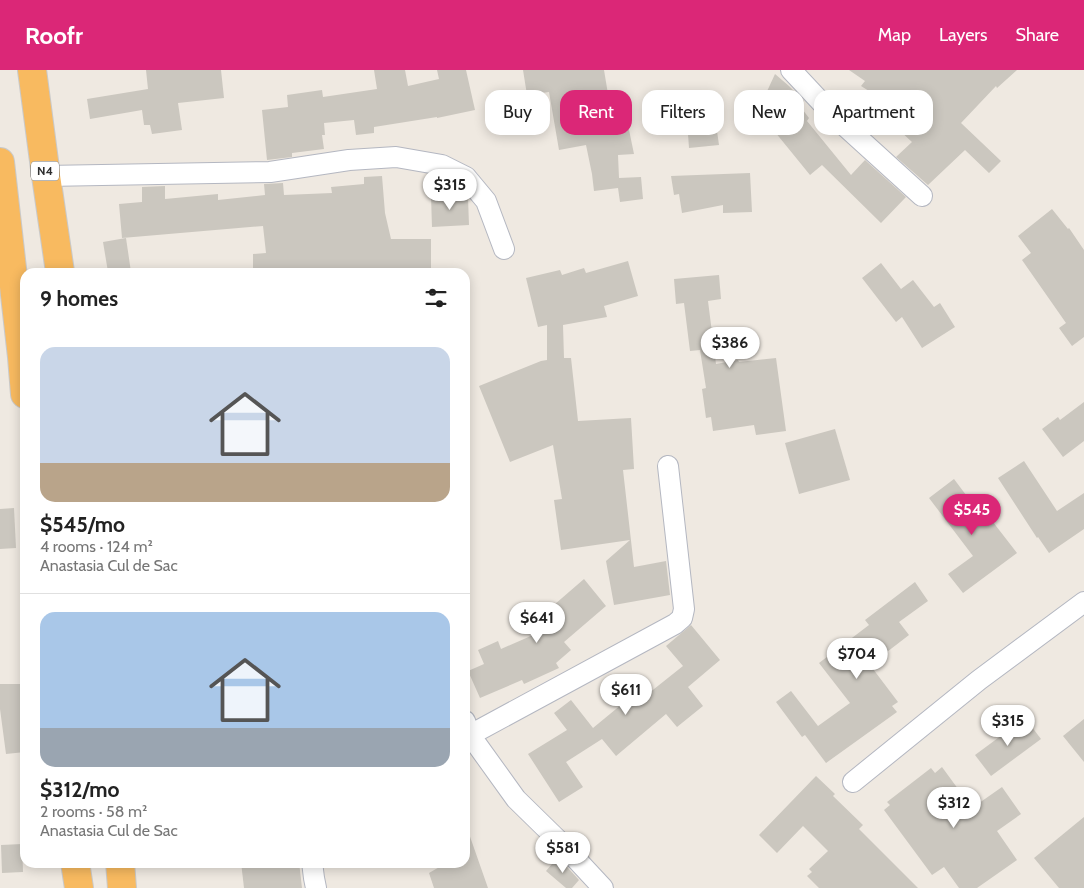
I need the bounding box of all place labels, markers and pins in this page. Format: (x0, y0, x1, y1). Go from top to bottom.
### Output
pin: $315 (420, 168, 480, 211)
pin: $386 (700, 326, 760, 369)
pin: $545 (942, 494, 1002, 536)
pin: $641 (507, 602, 567, 644)
pin: $704 (827, 638, 887, 680)
pin: $611 (596, 674, 656, 716)
pin: $315 (978, 704, 1038, 747)
pin: $312 (924, 786, 984, 829)
pin: $581 (533, 832, 593, 874)

